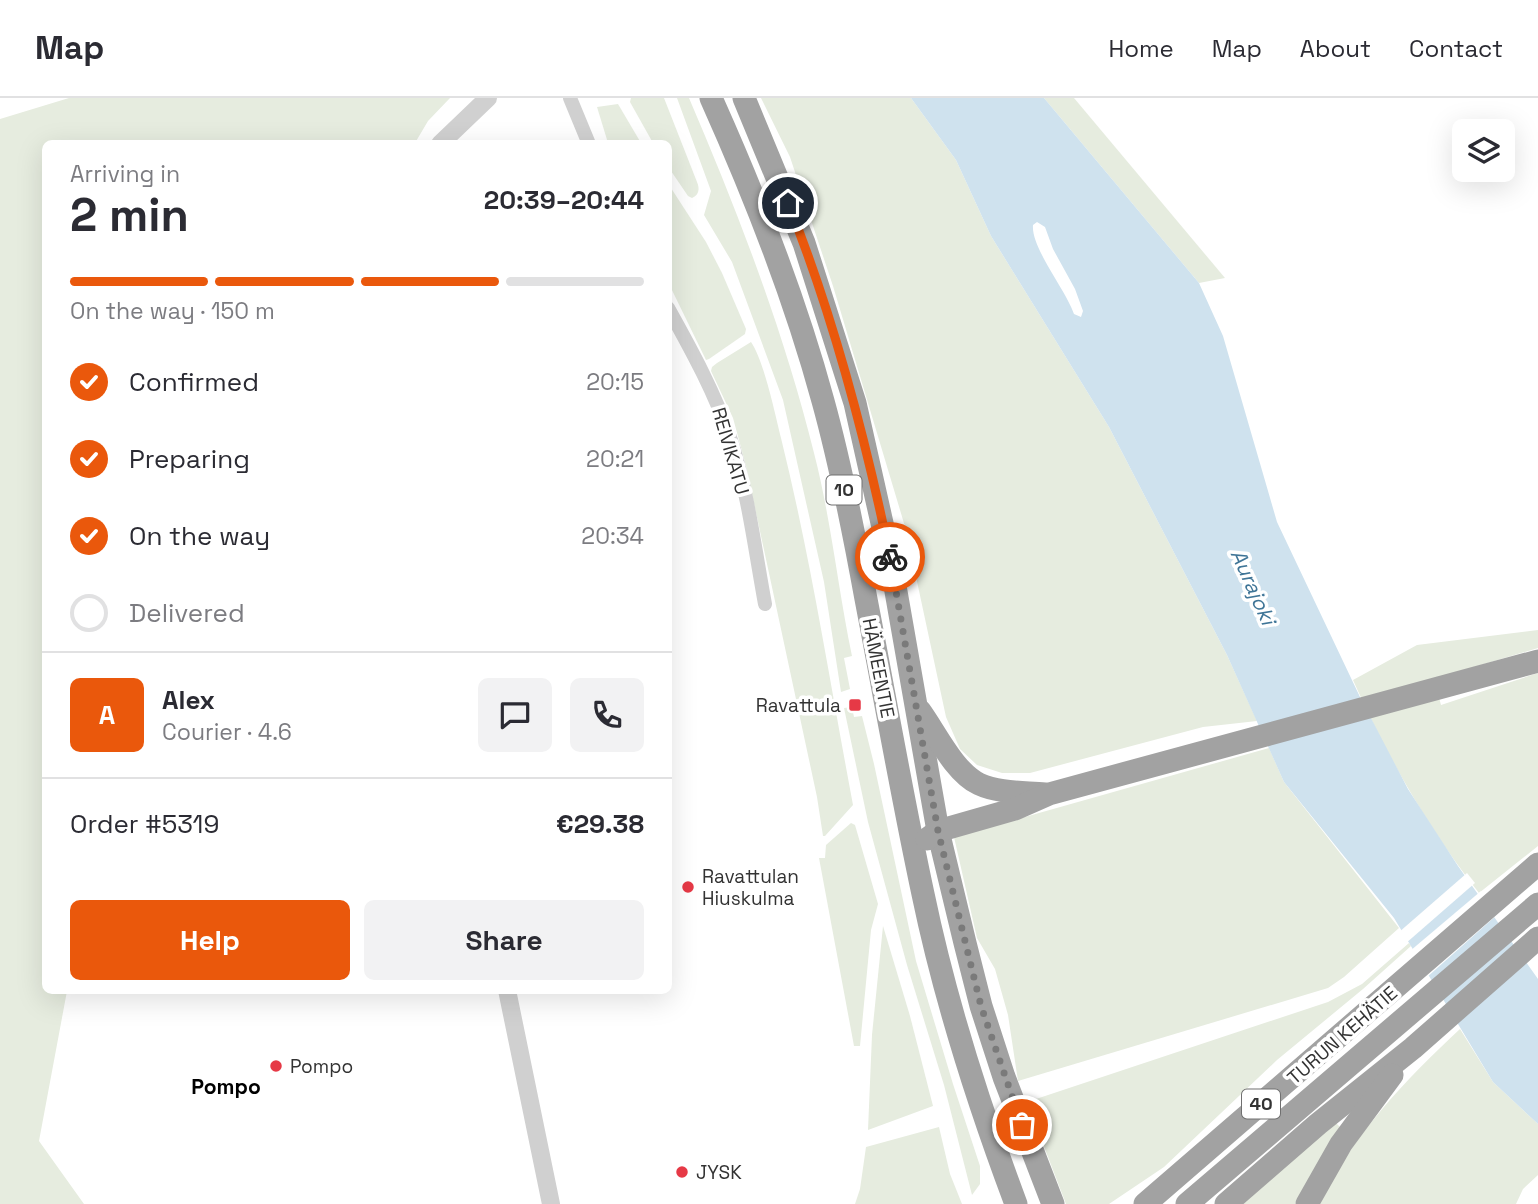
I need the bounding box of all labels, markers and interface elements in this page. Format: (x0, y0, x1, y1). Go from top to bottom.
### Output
text: Map (35, 27, 104, 69)
text: Home (1108, 33, 1174, 64)
text: Map (1212, 33, 1262, 64)
text: About (1300, 33, 1371, 64)
text: Contact (1409, 33, 1503, 64)
map controls (1452, 119, 1515, 182)
button: layers (1452, 119, 1515, 182)
text: Arriving in (70, 159, 180, 189)
pin (758, 173, 818, 233)
text: 20:39–20:44 (484, 183, 644, 217)
icon: home (769, 184, 807, 222)
text: 2 min (70, 186, 189, 244)
text: On the way · 150 m (70, 296, 275, 326)
icon: check (70, 363, 108, 401)
text: Confirmed (129, 365, 259, 399)
text: 20:15 (586, 367, 644, 397)
street label: REIVIKATU (706, 405, 755, 498)
icon: check (70, 440, 108, 478)
text: Preparing (129, 442, 250, 476)
text: 20:21 (586, 444, 644, 474)
road number: 10 (826, 476, 862, 504)
icon: check (70, 517, 108, 555)
text: On the way (129, 519, 270, 553)
text: 20:34 (581, 521, 644, 551)
courier (855, 522, 925, 592)
icon: bike (871, 538, 909, 576)
water label: Aurajoki (1225, 545, 1283, 632)
text: Delivered (129, 596, 245, 630)
street label: HÄMEENTIE (857, 616, 900, 720)
button: chat (478, 678, 552, 752)
button: phone (570, 678, 644, 752)
text: Alex (162, 683, 215, 717)
place label: Ravattula (756, 693, 841, 718)
marker: Ravattula (847, 697, 863, 713)
text: A (99, 698, 115, 732)
text: Courier · 4.6 (162, 717, 292, 747)
text: Order #5319 (70, 807, 219, 841)
text: €29.38 (556, 807, 644, 841)
place label: Ravattulan Hiuskulma (702, 864, 799, 911)
marker: Ravattulan Hiuskulma (680, 879, 696, 895)
button: Help (70, 900, 350, 980)
button: Share (364, 900, 644, 980)
street label: TURUN KEHÄTIE (1282, 981, 1403, 1090)
place label: Pompo (290, 1054, 353, 1079)
marker: Pompo (268, 1058, 284, 1074)
district label: Pompo (191, 1073, 261, 1100)
road number: 40 (1242, 1090, 1280, 1119)
pin (992, 1095, 1052, 1155)
icon: bag (1003, 1106, 1041, 1144)
place label: JYSK (696, 1160, 742, 1185)
marker: JYSK (674, 1164, 690, 1180)

